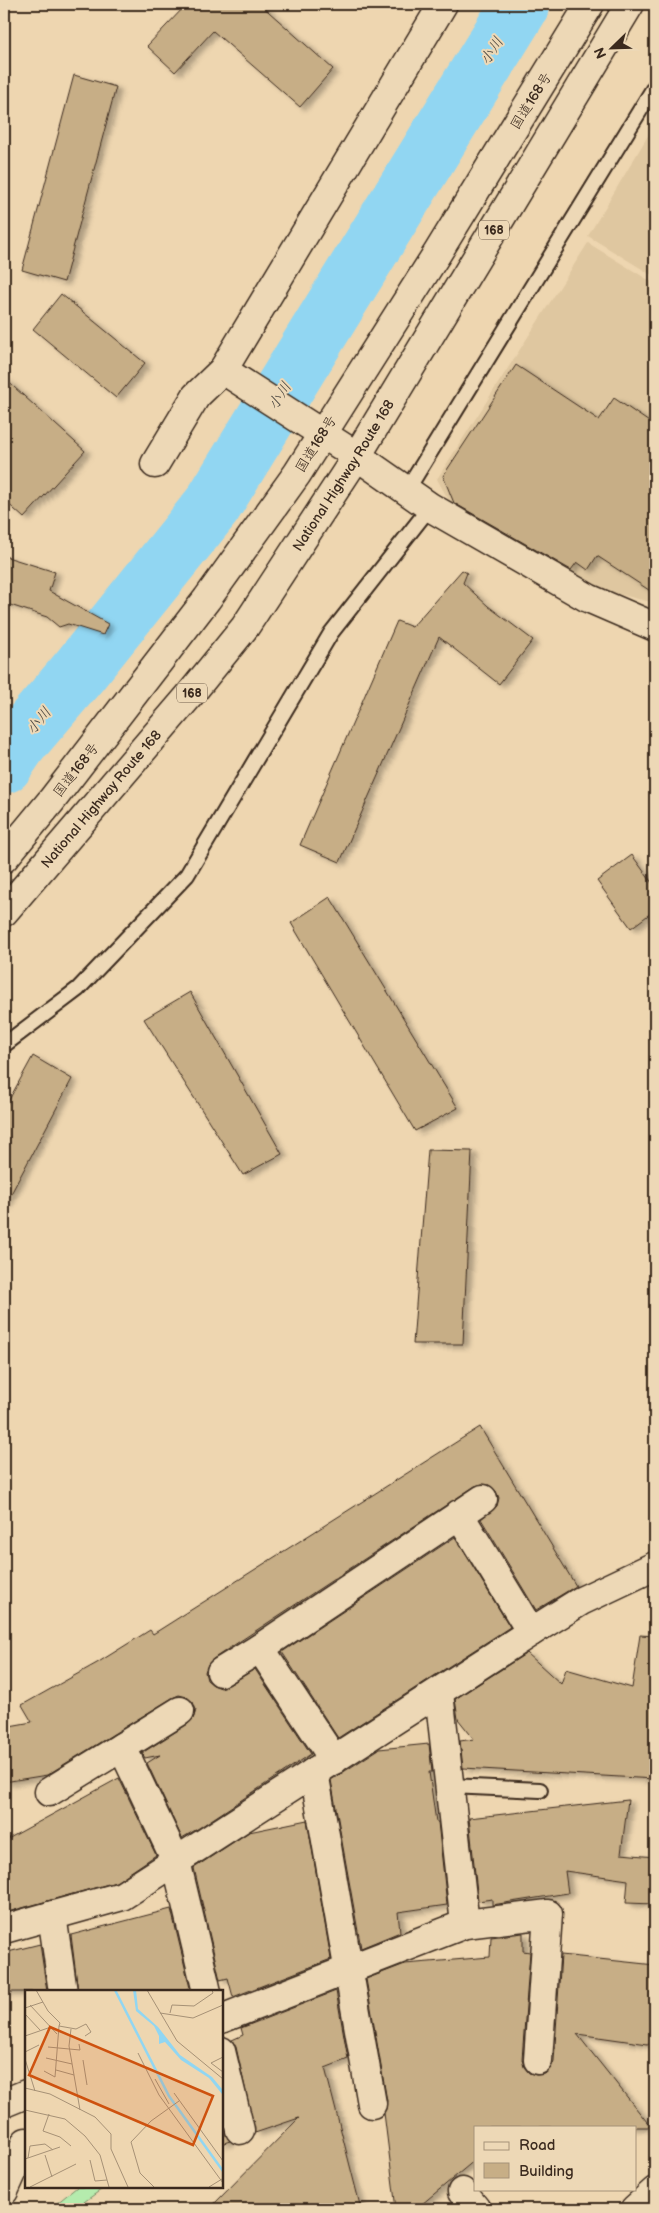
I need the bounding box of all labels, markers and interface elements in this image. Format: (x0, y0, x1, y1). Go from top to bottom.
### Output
north arrow (586, 22, 636, 72)
water label: 小川 (476, 33, 508, 69)
text: N (591, 45, 610, 61)
street label: 国道168号 (507, 69, 555, 133)
road number: 168 (479, 220, 509, 240)
water label: 小川 (264, 378, 296, 414)
street label: National Highway Route 168 (289, 396, 398, 554)
street label: 国道168号 (292, 412, 340, 476)
road number: 168 (177, 684, 207, 702)
water label: 小川 (22, 703, 56, 739)
street label: National Highway Route 168 (37, 726, 165, 871)
street label: 国道168号 (50, 739, 102, 801)
inset map (25, 1990, 222, 2188)
legend (474, 2126, 636, 2190)
text: Road (519, 2136, 555, 2155)
text: Building (519, 2162, 574, 2181)

